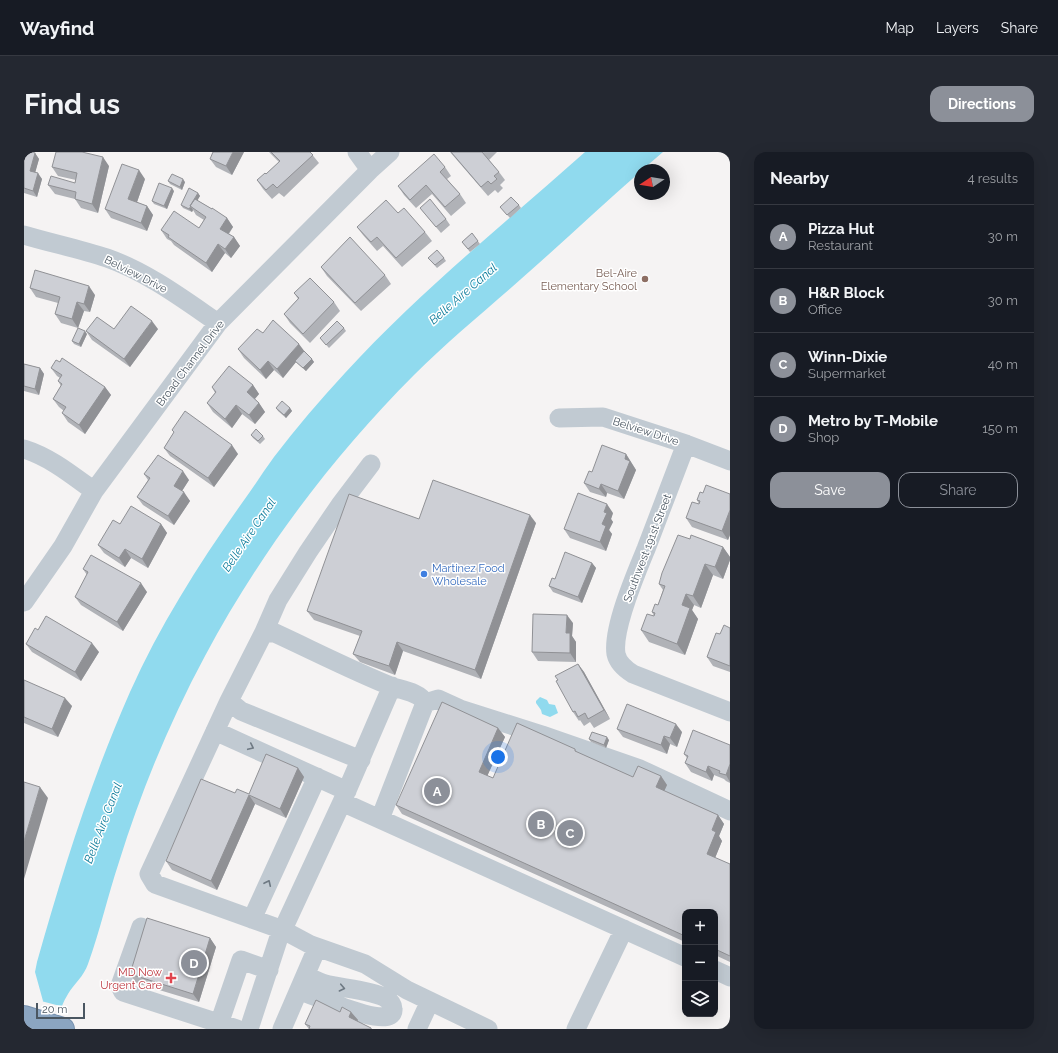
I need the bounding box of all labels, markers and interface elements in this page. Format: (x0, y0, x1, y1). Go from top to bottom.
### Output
text: Wayfind (20, 17, 94, 39)
text: Map (886, 20, 914, 36)
text: Layers (936, 20, 979, 36)
text: Share (1001, 20, 1038, 36)
button: Directions (930, 86, 1034, 122)
text: Find us (24, 88, 120, 121)
north arrow (634, 164, 670, 200)
text: Nearby (770, 168, 829, 188)
text: 4 results (967, 171, 1018, 186)
text: Pizza Hut (808, 220, 874, 238)
text: A (779, 229, 787, 244)
text: 30 m (988, 229, 1018, 244)
text: Restaurant (808, 238, 873, 253)
street label: Belview Drive (102, 253, 170, 296)
water label: Belle Aire Canal (426, 261, 500, 327)
place label: Bel-Aire Elementary School (541, 267, 638, 293)
marker: Bel-Aire Elementary School (640, 274, 650, 284)
text: H&R Block (808, 284, 884, 302)
text: B (779, 293, 787, 308)
text: 30 m (988, 293, 1018, 308)
text: Office (808, 302, 842, 317)
street label: Broad Channel Drive (154, 317, 227, 409)
text: Winn-Dixie (808, 348, 887, 366)
text: C (779, 357, 787, 372)
text: 40 m (988, 357, 1018, 372)
text: Supermarket (808, 366, 886, 381)
text: Metro by T-Mobile (808, 412, 938, 430)
street label: Belview Drive (611, 415, 681, 448)
text: D (778, 421, 788, 436)
text: 150 m (982, 421, 1018, 436)
text: Shop (808, 430, 839, 445)
button: Save (770, 472, 890, 508)
button: Share (898, 472, 1018, 508)
street label: Southwest 191st Street (621, 492, 674, 604)
water label: Belle Aire Canal (219, 496, 279, 574)
place label: Martinez Food Wholesale (432, 562, 505, 588)
marker: Martinez Food Wholesale (419, 569, 429, 579)
one-way arrow (246, 742, 254, 750)
your location (488, 747, 508, 767)
pin: A (424, 776, 450, 806)
water label: Belle Aire Canal (81, 781, 125, 865)
pin: B (528, 809, 554, 839)
pin: C (557, 818, 583, 848)
one-way arrow (263, 880, 271, 888)
map controls (682, 909, 718, 1017)
button: + (682, 909, 718, 945)
button: − (682, 945, 718, 981)
pin: D (181, 948, 207, 978)
place label: MD Now Urgent Care (100, 966, 163, 992)
marker: MD Now Urgent Care (165, 972, 177, 984)
button: layers (682, 981, 718, 1017)
one-way arrow (339, 983, 345, 991)
scale bar (36, 1001, 85, 1020)
text: 20 m (42, 1003, 67, 1016)

